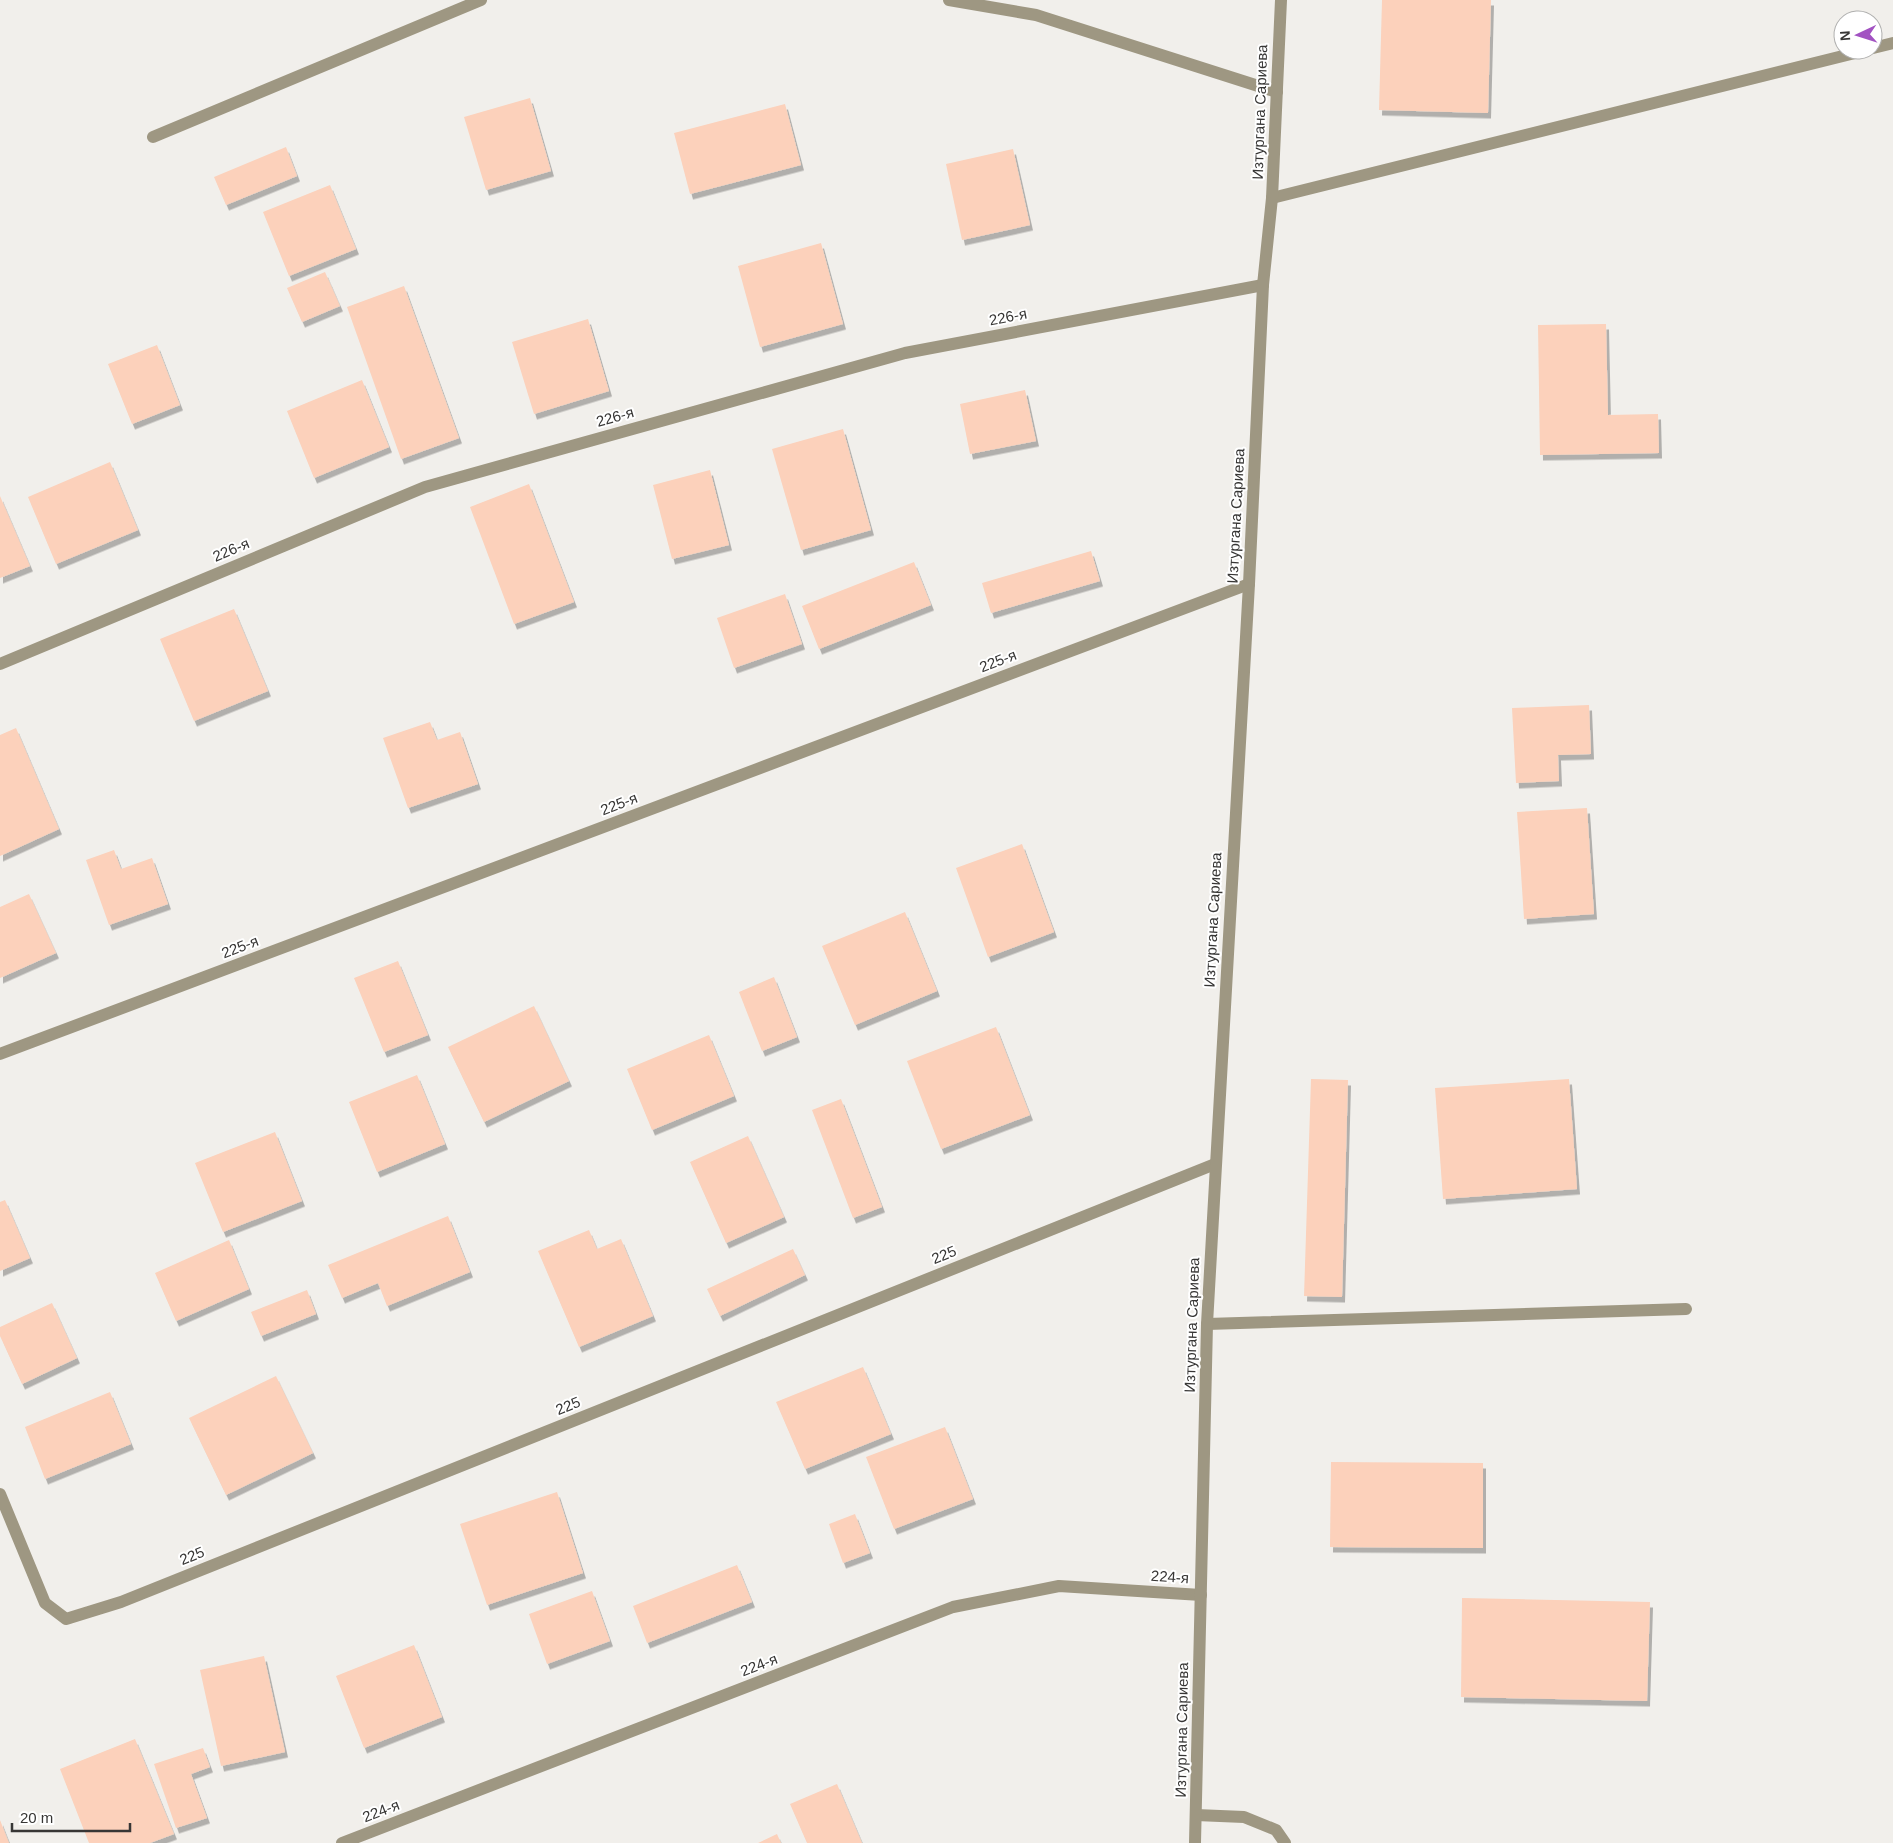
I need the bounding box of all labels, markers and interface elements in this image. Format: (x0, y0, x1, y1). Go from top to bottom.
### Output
north arrow (1833, 10, 1883, 60)
text: N (1837, 30, 1853, 42)
street label: Изтургана Сариева (1249, 43, 1270, 180)
street label: 226-я (988, 305, 1028, 328)
street label: 226-я (594, 403, 636, 430)
street label: Изтургана Сариева (1223, 447, 1248, 584)
street label: 226-я (210, 534, 252, 565)
street label: 225-я (977, 646, 1019, 675)
street label: 225-я (598, 789, 640, 818)
street label: Изтургана Сариева (1200, 851, 1225, 988)
street label: 225-я (219, 932, 261, 961)
street label: 225 (929, 1242, 959, 1267)
street label: Изтургана Сариева (1181, 1256, 1202, 1393)
street label: 225 (553, 1393, 583, 1418)
street label: 225 (177, 1543, 207, 1568)
street label: 224-я (1150, 1567, 1190, 1586)
street label: 224-я (738, 1650, 780, 1679)
street label: Изтургана Сариева (1172, 1662, 1191, 1798)
street label: 224-я (360, 1796, 402, 1825)
scale bar (12, 1800, 130, 1832)
text: 20 m (20, 1809, 53, 1826)

